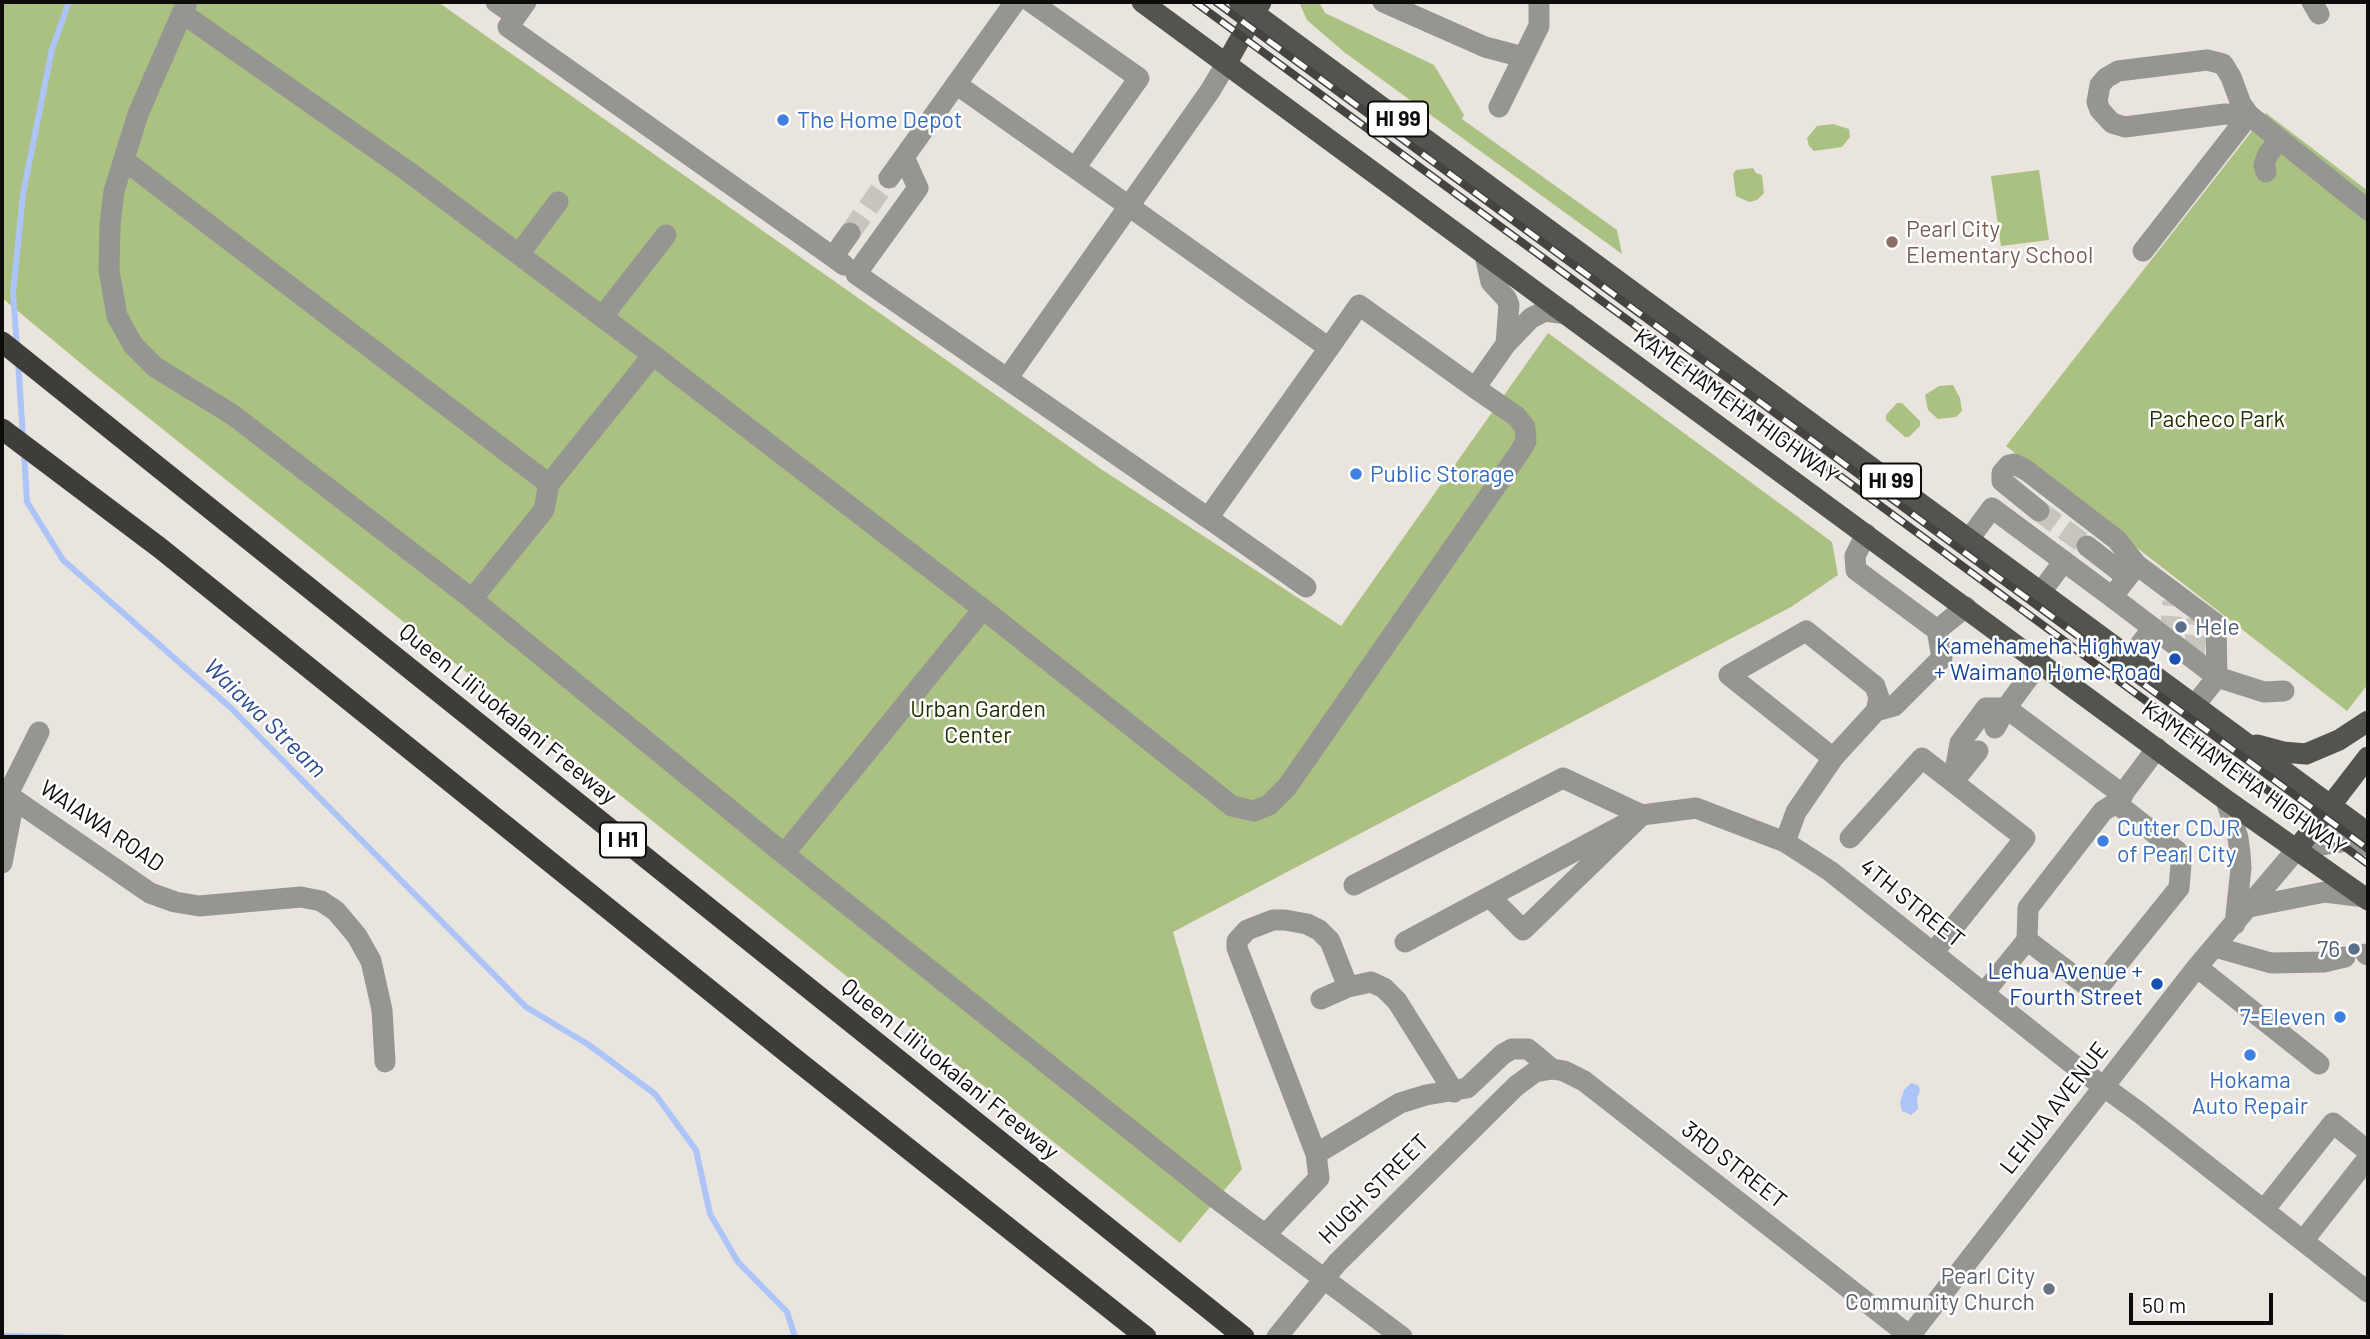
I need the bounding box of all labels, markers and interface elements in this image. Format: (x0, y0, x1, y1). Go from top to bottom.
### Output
road number: HI 99 (1368, 102, 1428, 136)
place label: The Home Depot (797, 106, 962, 134)
marker: The Home Depot (775, 112, 791, 128)
place label: Pearl City Elementary School (1906, 215, 2093, 269)
marker: Pearl City Elementary School (1884, 234, 1900, 250)
street label: KAMEHAMEHA HIGHWAY (1628, 323, 1844, 489)
park label: Pacheco Park (2149, 405, 2285, 433)
place label: Public Storage (1370, 460, 1515, 488)
road number: HI 99 (1861, 463, 1921, 498)
marker: Public Storage (1348, 466, 1364, 482)
place label: Hele (2195, 613, 2240, 641)
street label: Queen Liliʻuokalani Freeway (394, 618, 622, 810)
marker: Hele (2173, 619, 2189, 635)
place label: Kamehameha Highway + Waimano Home Road (1934, 632, 2161, 686)
marker: Kamehameha Highway + Waimano Home Road (2167, 651, 2183, 667)
water label: Waiawa Stream (198, 652, 332, 784)
park label: Urban Garden Center (910, 695, 1046, 749)
street label: KAMEHAMEHA HIGHWAY (2136, 695, 2352, 861)
street label: WAIAWA ROAD (35, 774, 169, 878)
place label: Cutter CDJR of Pearl City (2117, 814, 2240, 868)
road number: I H1 (600, 822, 646, 858)
marker: Cutter CDJR of Pearl City (2095, 833, 2111, 849)
street label: 4TH STREET (1854, 852, 1970, 954)
place label: 76 (2317, 935, 2340, 963)
marker: 76 (2346, 941, 2362, 957)
place label: Lehua Avenue + Fourth Street (1987, 957, 2143, 1011)
street label: Queen Liliʻuokalani Freeway (836, 973, 1064, 1165)
marker: Lehua Avenue + Fourth Street (2149, 976, 2165, 992)
place label: 7-Eleven (2240, 1003, 2326, 1031)
marker: 7-Eleven (2332, 1009, 2348, 1025)
street label: LEHUA AVENUE (1994, 1037, 2114, 1179)
marker: Hokama Auto Repair (2242, 1047, 2258, 1063)
place label: Hokama Auto Repair (2192, 1066, 2308, 1120)
street label: 3RD STREET (1676, 1115, 1792, 1215)
street label: HUGH STREET (1313, 1128, 1435, 1250)
place label: Pearl City Community Church (1845, 1262, 2035, 1316)
scale bar (2132, 1280, 2276, 1324)
marker: Pearl City Community Church (2041, 1281, 2057, 1297)
text: 50 m (2142, 1292, 2186, 1317)

